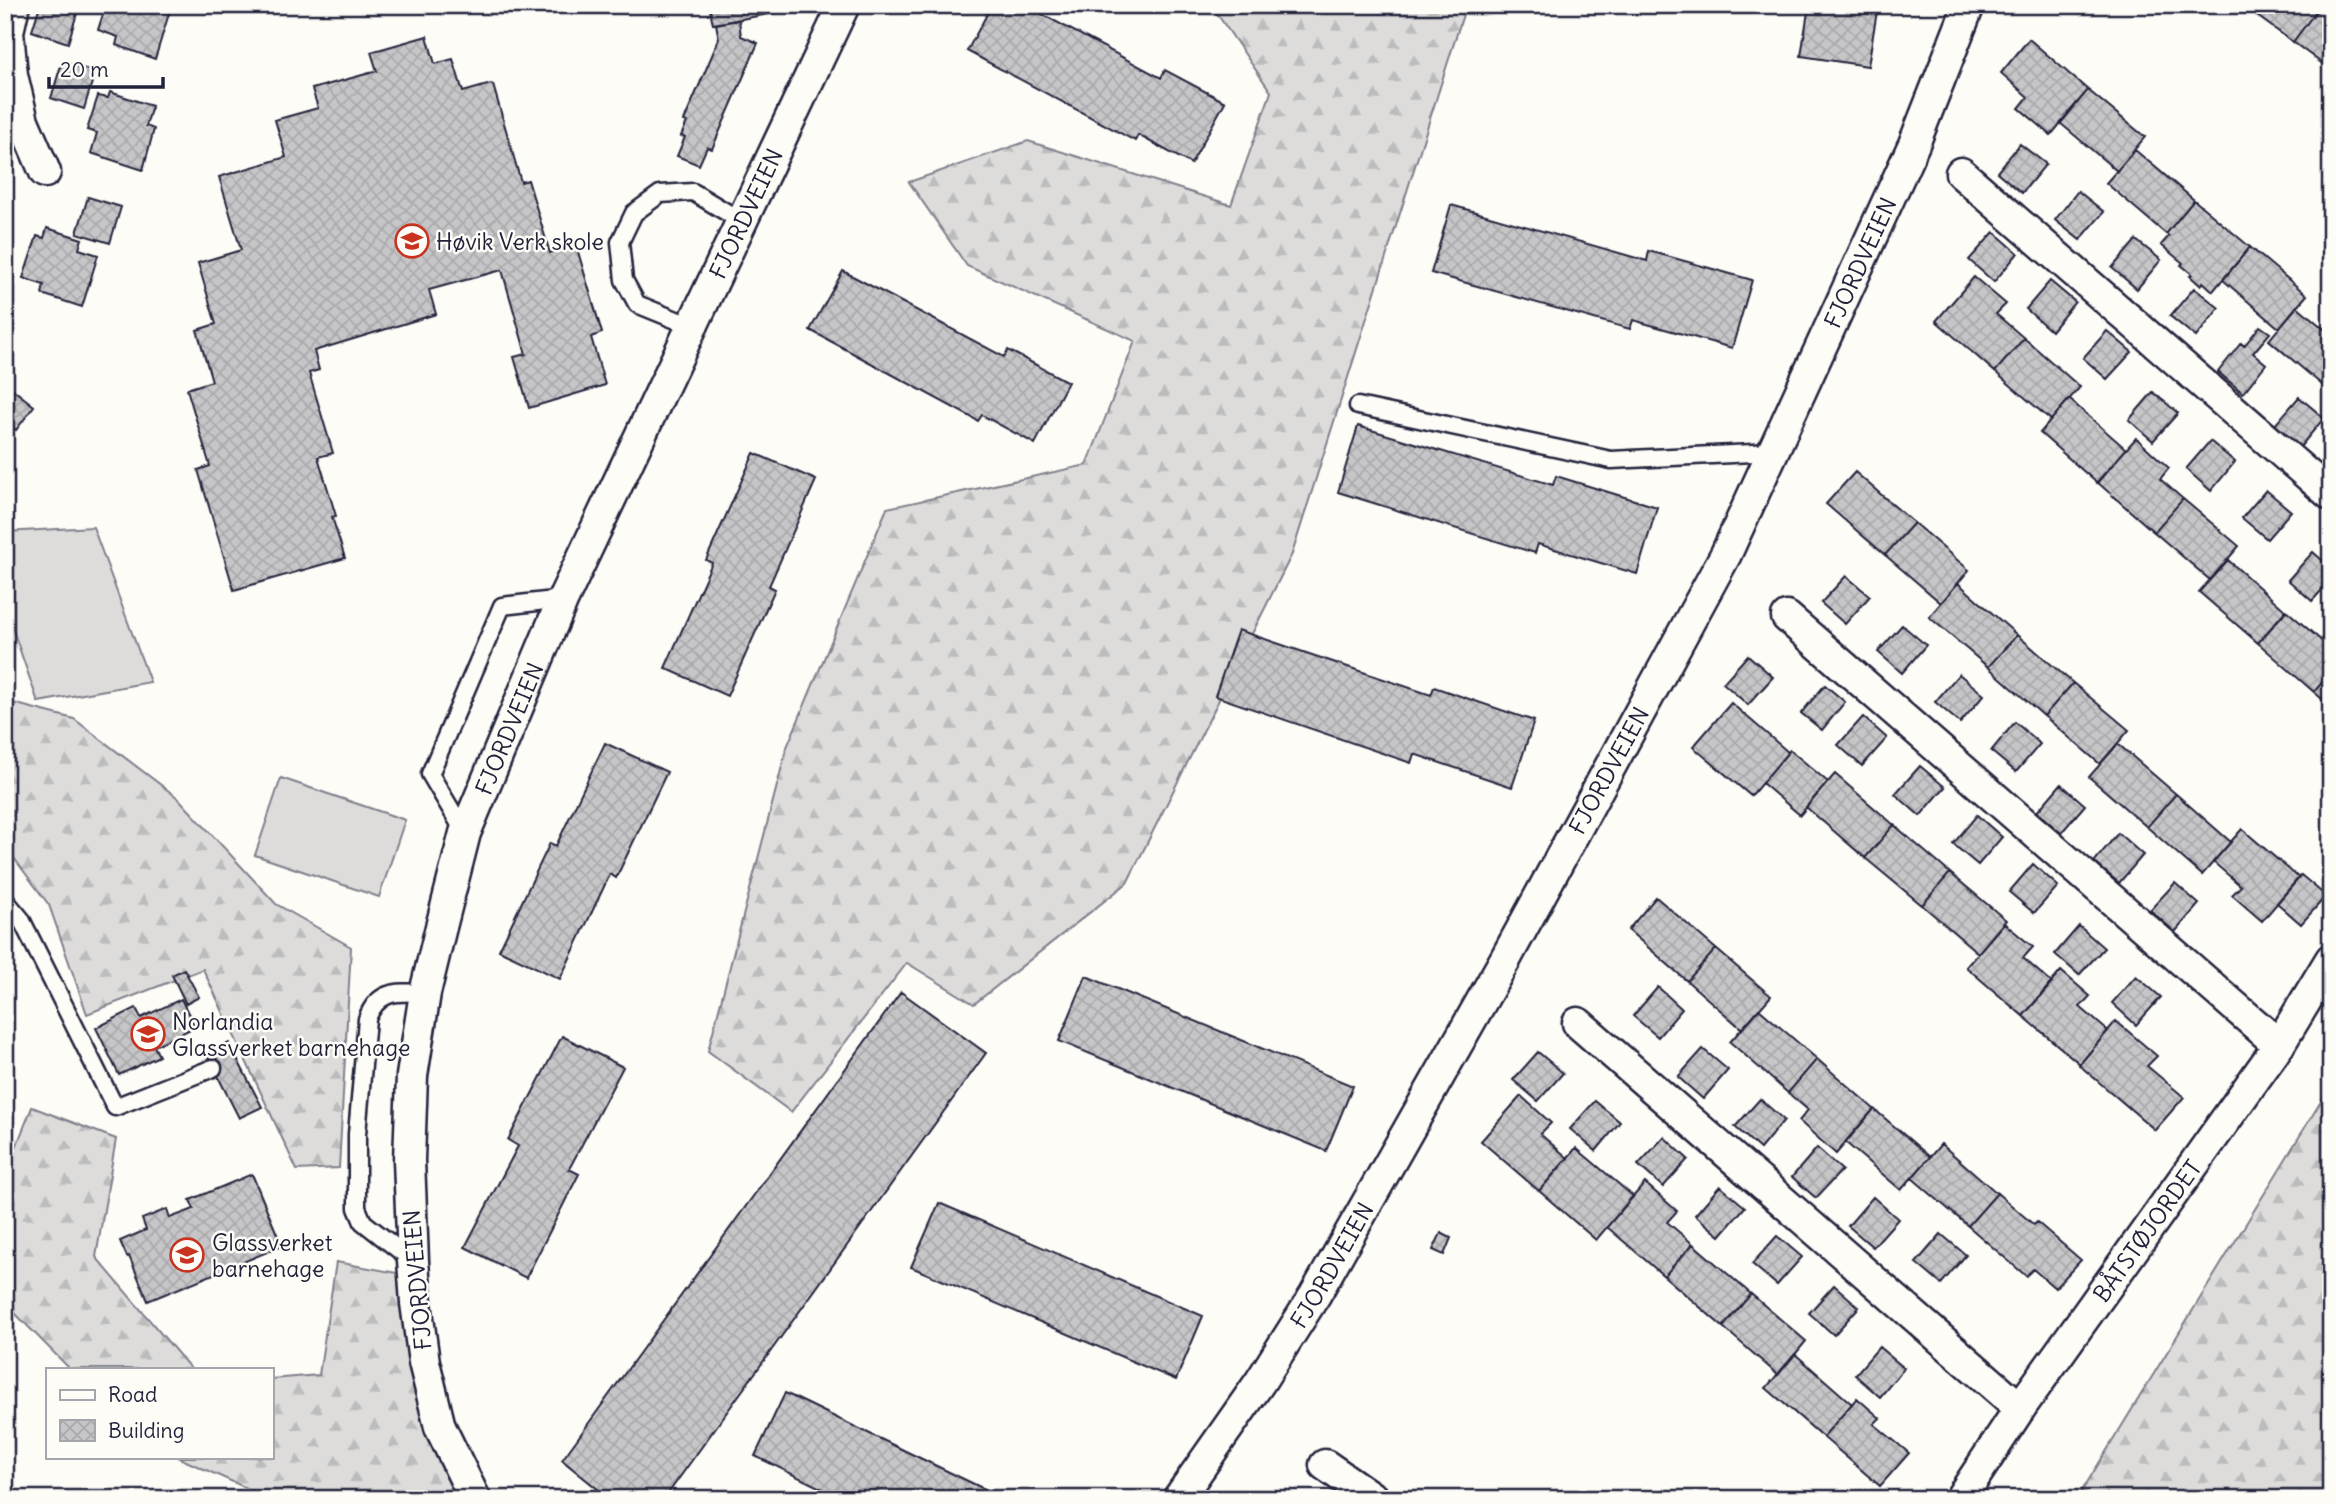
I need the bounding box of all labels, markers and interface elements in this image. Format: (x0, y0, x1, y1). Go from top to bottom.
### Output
scale bar (49, 46, 163, 90)
text: 20 m (60, 56, 109, 83)
street label: FJORDVEIEN (702, 144, 789, 283)
street label: FJORDVEIEN (1817, 192, 1902, 332)
school or university icon: Høvik Verk skole (393, 222, 431, 260)
place label: Høvik Verk skole (436, 227, 604, 256)
street label: FJORDVEIEN (468, 658, 549, 799)
street label: FJORDVEIEN (1562, 702, 1655, 839)
place label: Norlandia Glassverket barnehage (172, 1007, 410, 1062)
school or university icon: Norlandia Glassverket barnehage (129, 1015, 167, 1053)
street label: BÅTSTØJORDET (2086, 1154, 2207, 1307)
street label: FJORDVEIEN (1283, 1197, 1379, 1333)
street label: FJORDVEIEN (396, 1209, 438, 1351)
place label: Glassverket barnehage (212, 1228, 333, 1283)
school or university icon: Glassverket barnehage (168, 1236, 206, 1274)
legend (46, 1368, 273, 1458)
text: Road (108, 1381, 157, 1408)
text: Building (108, 1417, 184, 1444)

